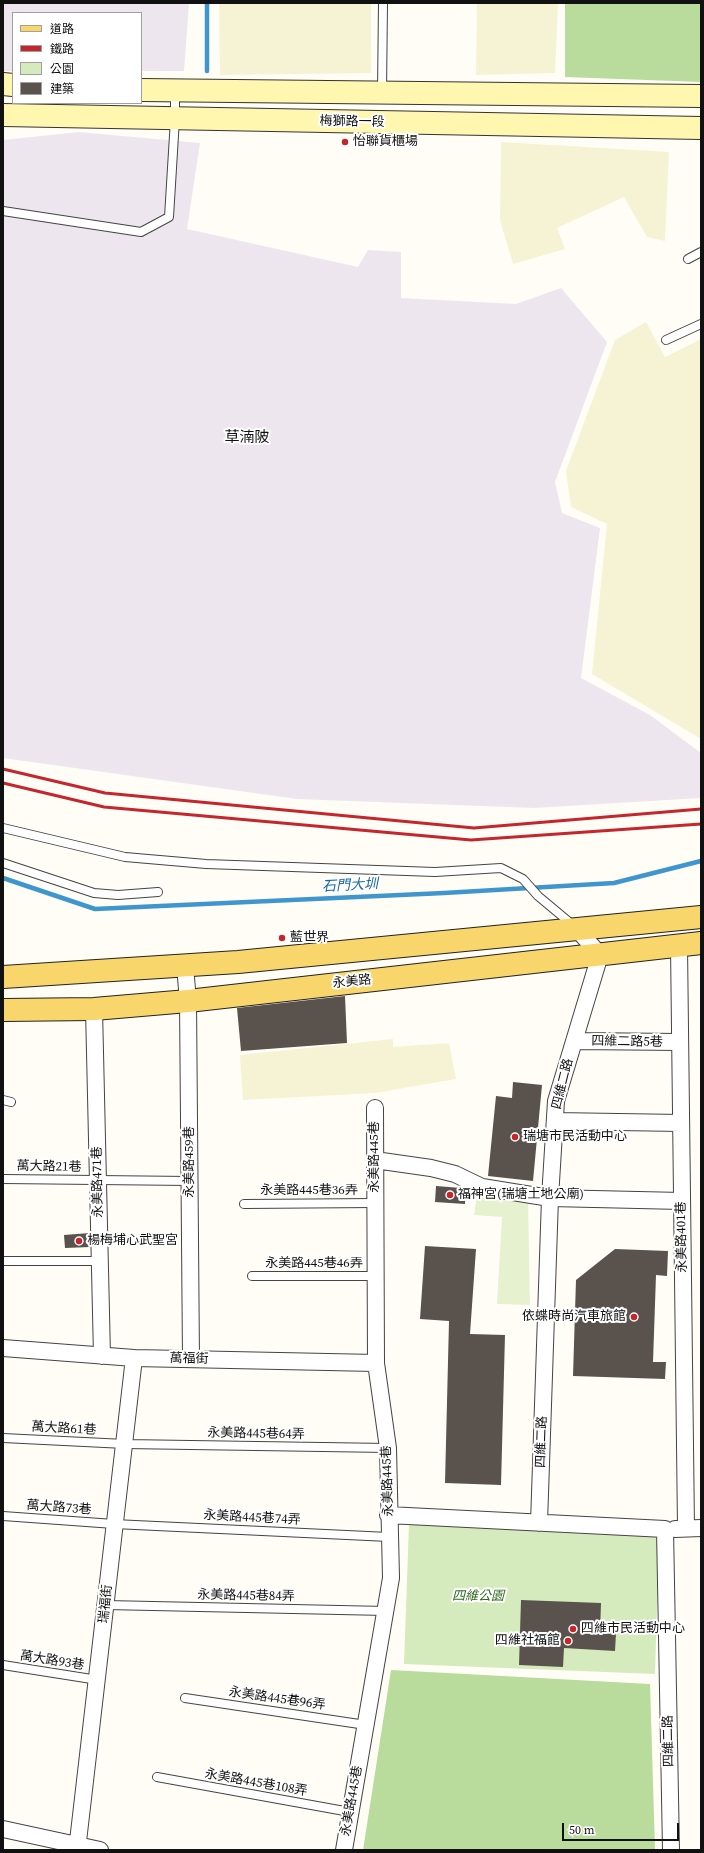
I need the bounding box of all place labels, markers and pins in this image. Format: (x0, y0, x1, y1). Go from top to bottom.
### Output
place label: 怡聯貨櫃場 (353, 134, 418, 150)
marker: 怡聯貨櫃場 (340, 137, 350, 147)
place label: 藍世界 (290, 930, 329, 946)
marker: 藍世界 (277, 933, 287, 943)
place label: 瑞塘市民活動中心 (523, 1129, 627, 1145)
marker: 瑞塘市民活動中心 (510, 1132, 520, 1142)
place label: 福神宮(瑞塘土地公廟) (458, 1187, 584, 1203)
marker: 福神宮(瑞塘土地公廟) (445, 1190, 455, 1200)
place label: 楊梅埔心武聖宮 (87, 1233, 178, 1249)
marker: 楊梅埔心武聖宮 (74, 1236, 84, 1246)
place label: 依蝶時尚汽車旅館 (522, 1309, 626, 1325)
marker: 依蝶時尚汽車旅館 (629, 1312, 639, 1322)
place label: 四維市民活動中心 (581, 1621, 685, 1637)
marker: 四維市民活動中心 (568, 1624, 578, 1634)
place label: 四維社福館 (495, 1633, 560, 1649)
marker: 四維社福館 (563, 1636, 573, 1646)

